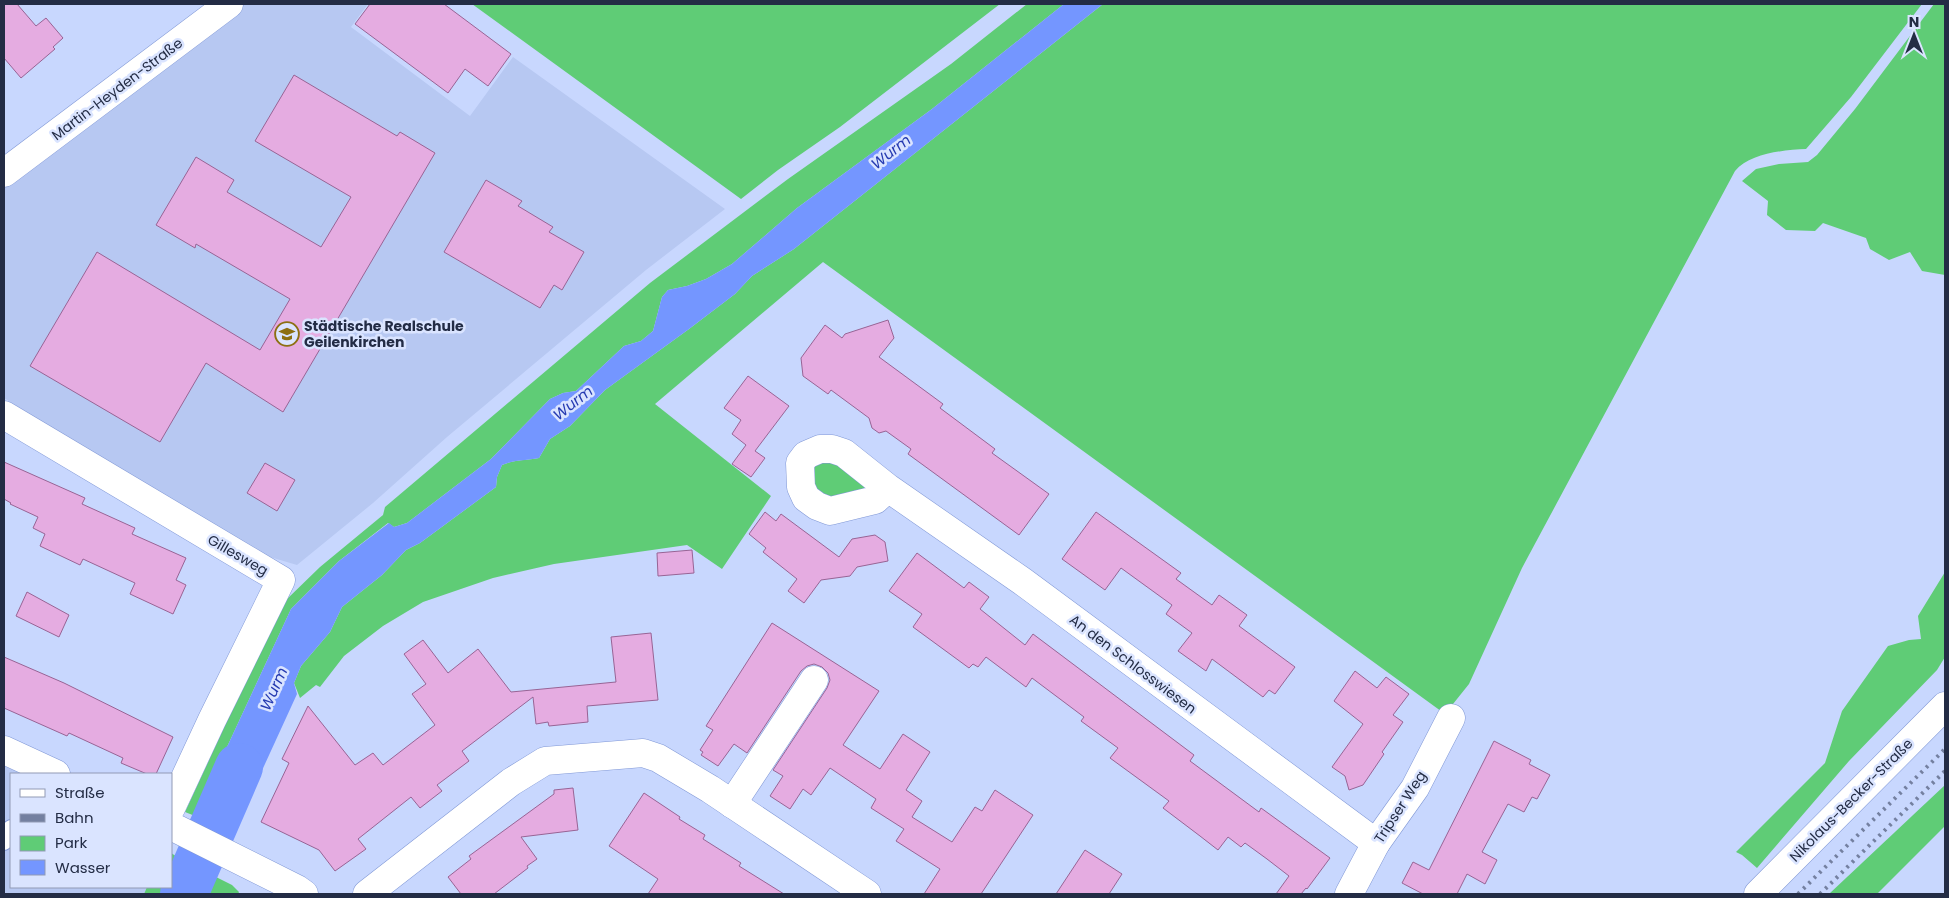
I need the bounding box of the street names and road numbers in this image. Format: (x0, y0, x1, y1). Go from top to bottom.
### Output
street label: Martin-Heyden-Straße (47, 33, 187, 145)
street label: Gillesweg (204, 530, 272, 580)
street label: An den Schlosswiesen (1065, 610, 1201, 718)
street label: Nikolaus-Becker-Straße (1785, 734, 1917, 866)
street label: Tripser Weg (1369, 767, 1431, 847)

